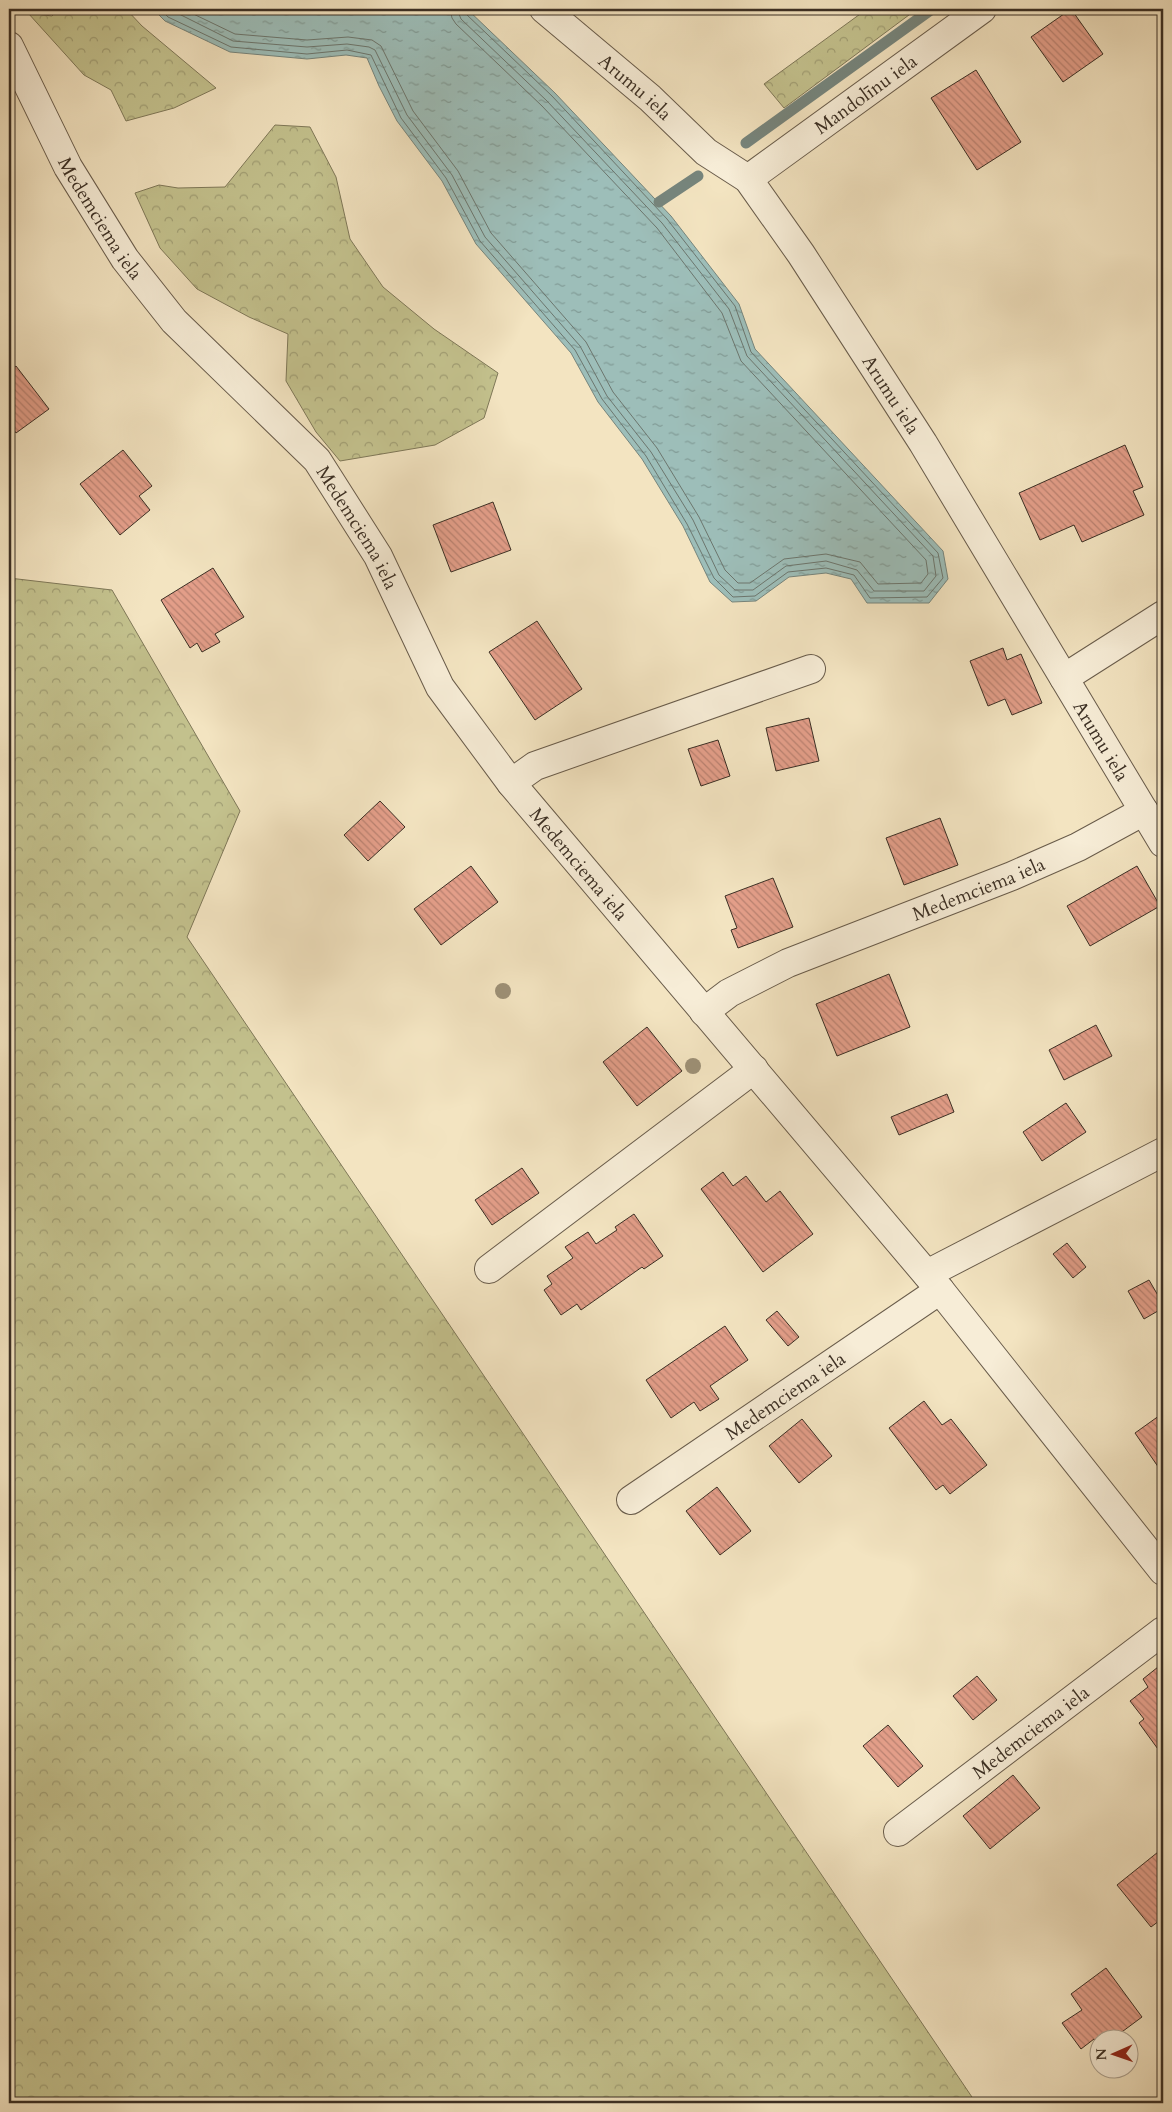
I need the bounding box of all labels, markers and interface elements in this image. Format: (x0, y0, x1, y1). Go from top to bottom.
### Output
street label: Arumu iela (593, 48, 677, 126)
street label: Mandolīnu iela (809, 48, 923, 141)
street label: Medemciema iela (51, 153, 148, 285)
street label: Arumu iela (856, 350, 926, 440)
street label: Medemciema iela (310, 461, 404, 594)
street label: Arumu iela (1067, 696, 1135, 786)
street label: Medemciema iela (523, 802, 634, 926)
street label: Medemciema iela (909, 851, 1049, 927)
street label: Medemciema iela (720, 1346, 851, 1447)
street label: Medemciema iela (967, 1680, 1095, 1785)
north arrow (1090, 2030, 1140, 2080)
text: N (1092, 2048, 1111, 2061)

